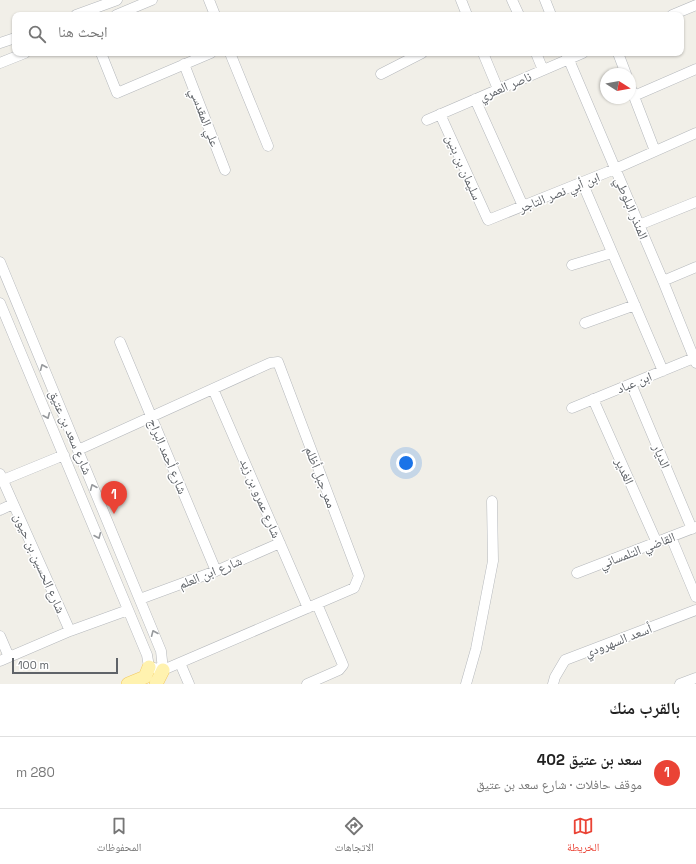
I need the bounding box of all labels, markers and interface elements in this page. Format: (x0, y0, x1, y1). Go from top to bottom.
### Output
search box (12, 12, 684, 56)
text: ابحث هنا (58, 22, 108, 41)
icon: search (26, 23, 48, 45)
street label: ناصر العمري (476, 68, 535, 107)
north arrow (600, 68, 636, 104)
street label: علي المقدسي (183, 85, 224, 150)
street label: سليمان بن بنين (441, 132, 486, 203)
street label: ابن أبي نصر التاجر (515, 168, 603, 219)
street label: المنذر البلوطي (609, 175, 652, 243)
one-way arrow (40, 363, 48, 370)
street label: ابن عباد (614, 368, 654, 397)
street label: شارع سعد بن عتيق (44, 387, 96, 477)
one-way arrow (43, 413, 51, 420)
street label: شارع أحمد البراج (143, 416, 191, 497)
street label: الديار (648, 441, 674, 471)
street label: ممر جبل أظلم (301, 444, 340, 510)
your location (396, 453, 416, 473)
street label: الغدير (611, 454, 638, 487)
street label: شارع عمرو بن زيد (235, 456, 285, 541)
pin: 1 (101, 481, 127, 514)
one-way arrow (90, 483, 98, 491)
street label: شارع الحسين بن حيون (9, 510, 69, 616)
street label: القاضي التلمساني (597, 528, 678, 575)
one-way arrow (93, 533, 101, 540)
street label: شارع ابن العلم (176, 552, 245, 594)
street label: أسعد السهرودي (582, 620, 655, 663)
one-way arrow (150, 629, 158, 636)
scale bar (12, 656, 118, 675)
text: 100 m (18, 658, 49, 672)
text: بالقرب منك (609, 697, 680, 719)
text: سعد بن عتيق 402 (537, 750, 642, 769)
text: 280 m (16, 764, 55, 781)
text: 1 (664, 764, 670, 781)
text: موقف حافلات · شارع سعد بن عتيق (476, 776, 642, 793)
tab: المحفوظات (97, 815, 141, 858)
tab: الاتجاهات (335, 815, 374, 858)
tab: الخريطة (567, 815, 599, 858)

